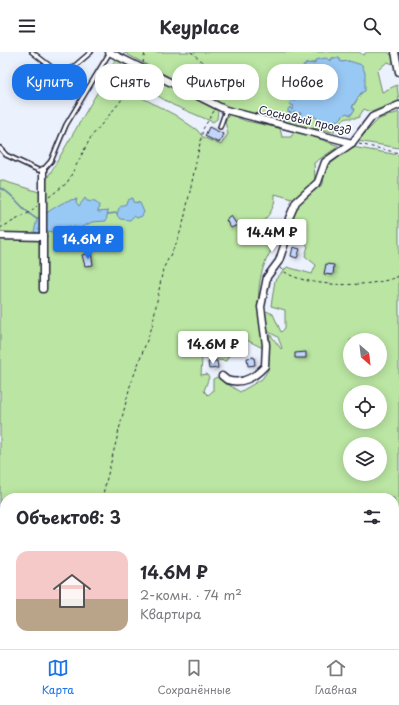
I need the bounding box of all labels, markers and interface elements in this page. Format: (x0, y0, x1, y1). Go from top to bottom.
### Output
text: Keyplace (159, 13, 240, 40)
icon: menu (16, 15, 38, 37)
icon: search (361, 15, 383, 37)
chip: Купить (12, 64, 87, 100)
chip: Снять (95, 64, 164, 100)
chip: Фильтры (172, 64, 259, 100)
chip: Новое (267, 64, 338, 100)
street label: Сосновый проезд (257, 101, 353, 138)
pin: 14.4M ₽ (235, 219, 309, 253)
text: 14.4M ₽ (246, 222, 298, 241)
pin: 14.6M ₽ (51, 226, 125, 260)
text: 14.6M ₽ (62, 229, 114, 248)
pin: 14.6M ₽ (176, 331, 250, 365)
north arrow (343, 333, 387, 377)
map controls (343, 333, 387, 481)
text: 14.6M ₽ (187, 334, 239, 353)
button: locate (343, 385, 387, 429)
button: layers (343, 437, 387, 481)
text: Объектов: 3 (16, 504, 121, 530)
icon: filters (361, 506, 383, 528)
text: 14.6M ₽ (140, 559, 208, 585)
icon: home (48, 567, 96, 615)
text: 2-комн. · 74 m² (140, 585, 242, 604)
text: Квартира (140, 604, 201, 623)
tab: Карта (42, 657, 74, 698)
tab: Сохранённые (158, 657, 231, 698)
tab: Главная (315, 657, 357, 698)

